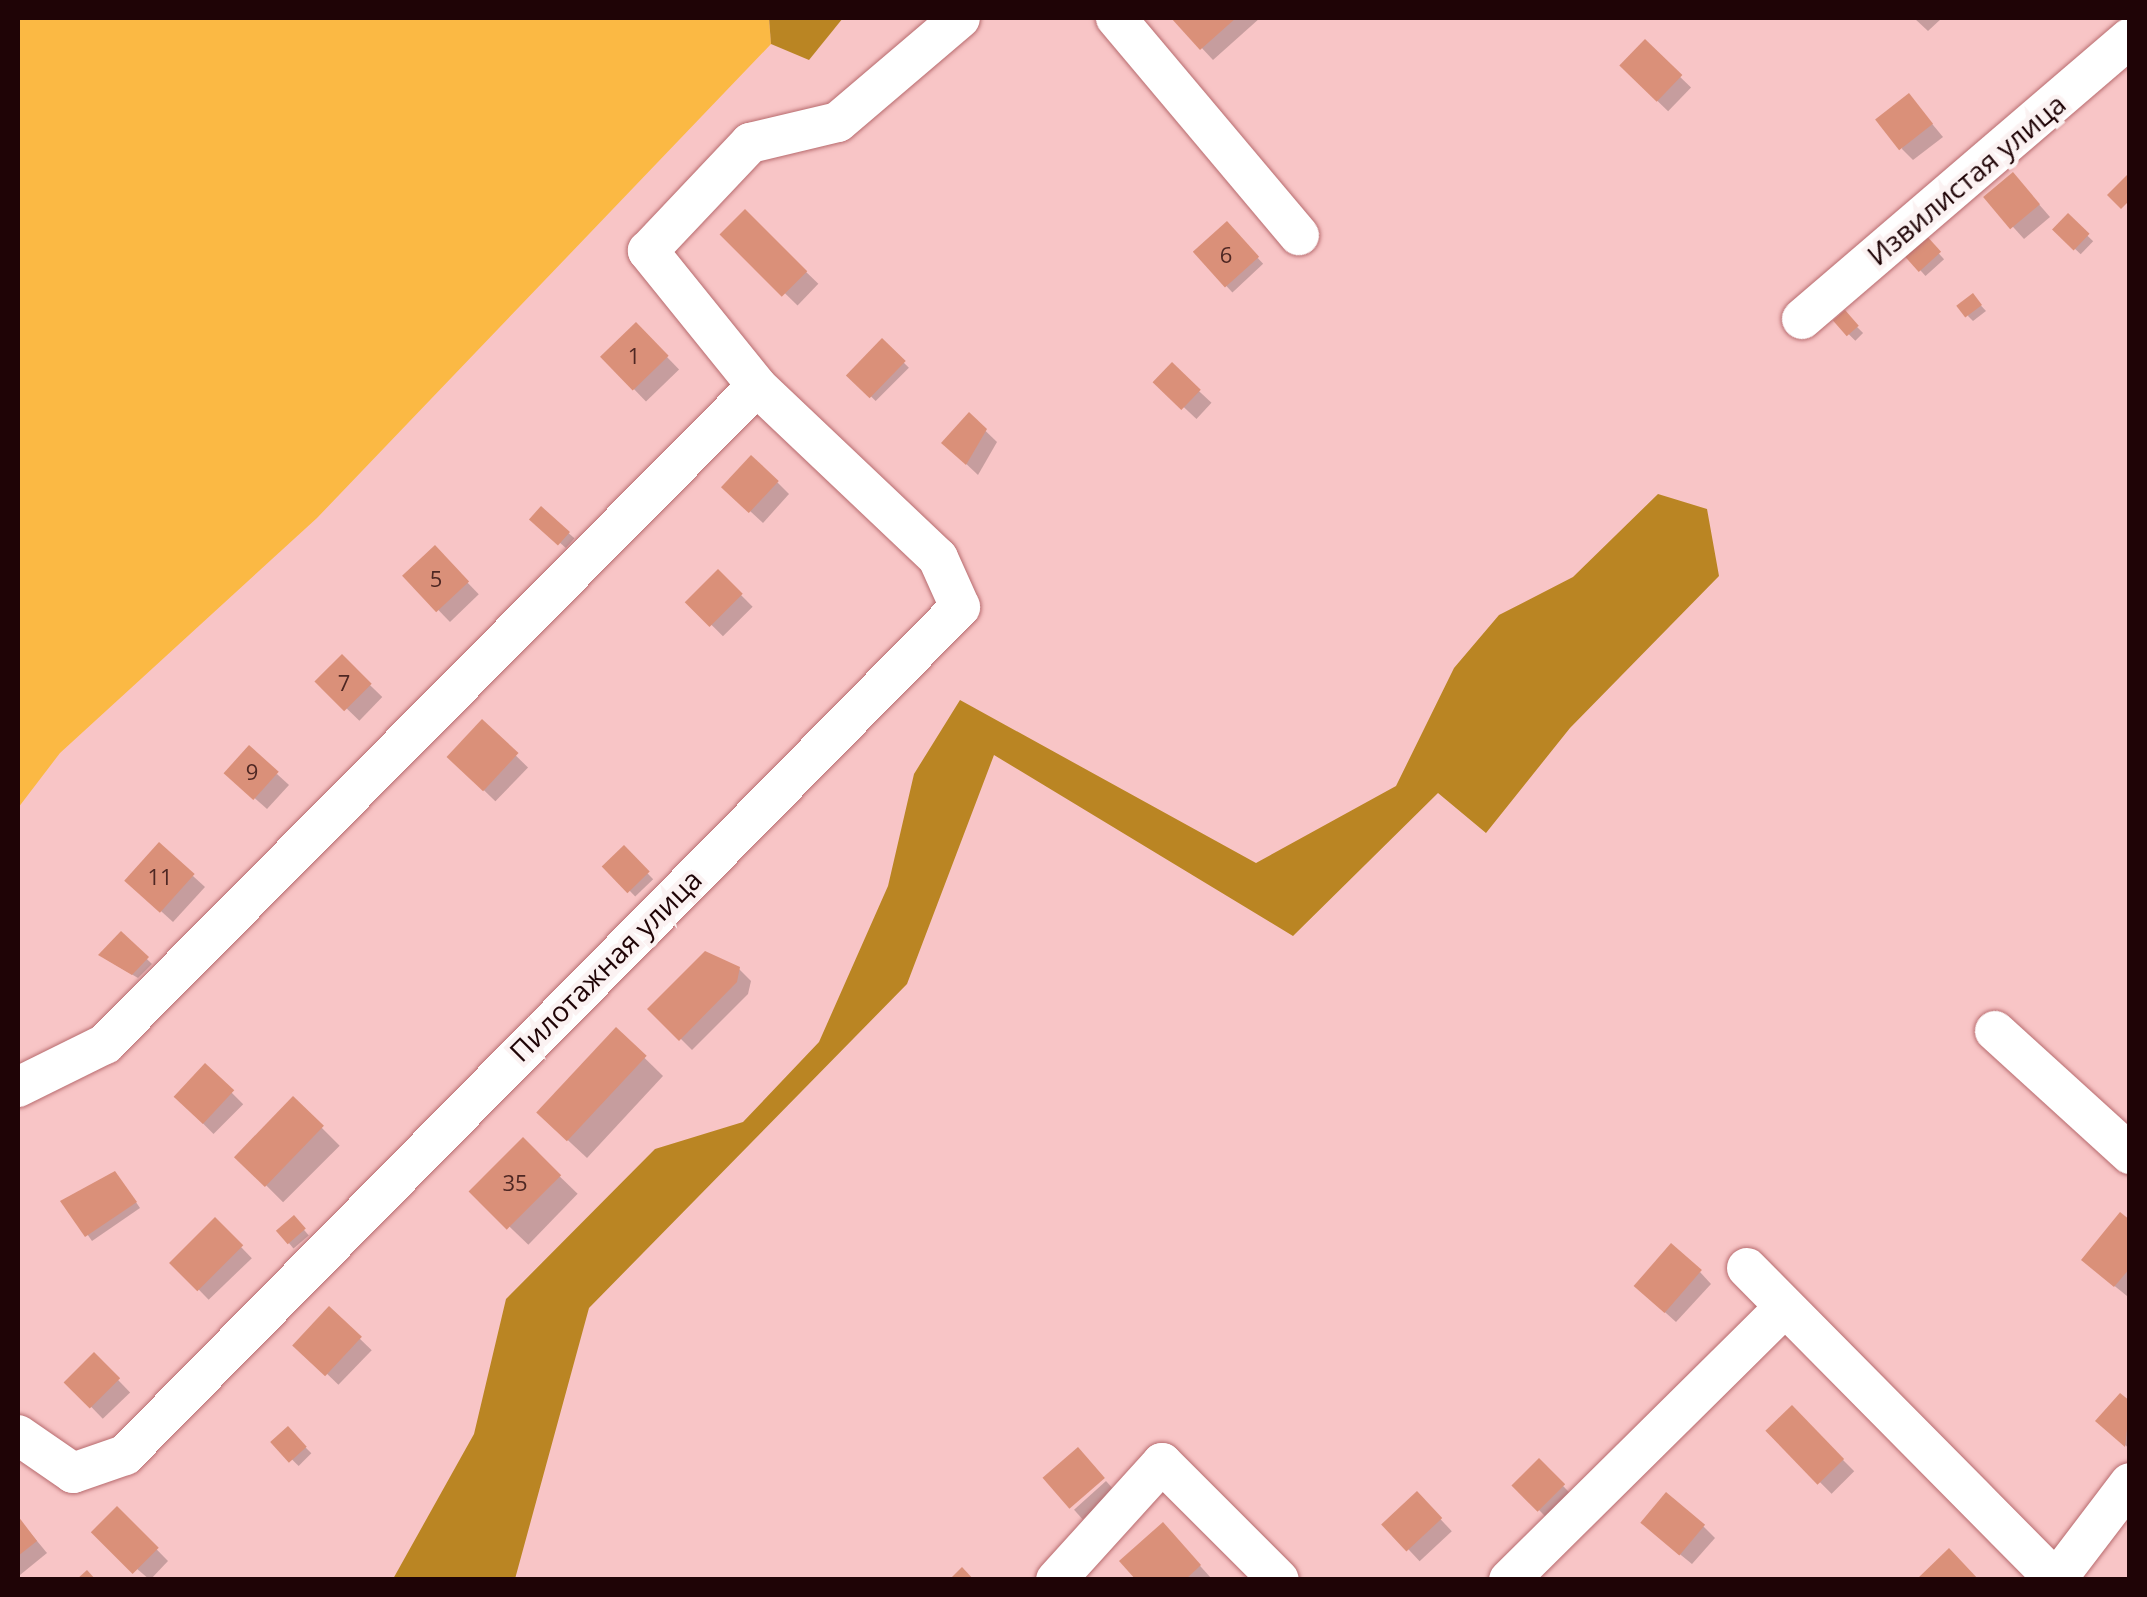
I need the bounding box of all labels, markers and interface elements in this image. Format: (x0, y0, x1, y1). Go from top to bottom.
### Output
street label: Извилистая улица (1860, 86, 2072, 272)
house number: 6 (1220, 242, 1232, 268)
house number: 1 (628, 343, 640, 369)
house number: 5 (430, 566, 442, 592)
house number: 7 (338, 670, 350, 696)
house number: 9 (246, 759, 258, 785)
street label: Пилотажная улица (502, 862, 708, 1068)
house number: 11 (147, 864, 173, 890)
house number: 35 (502, 1170, 528, 1196)

